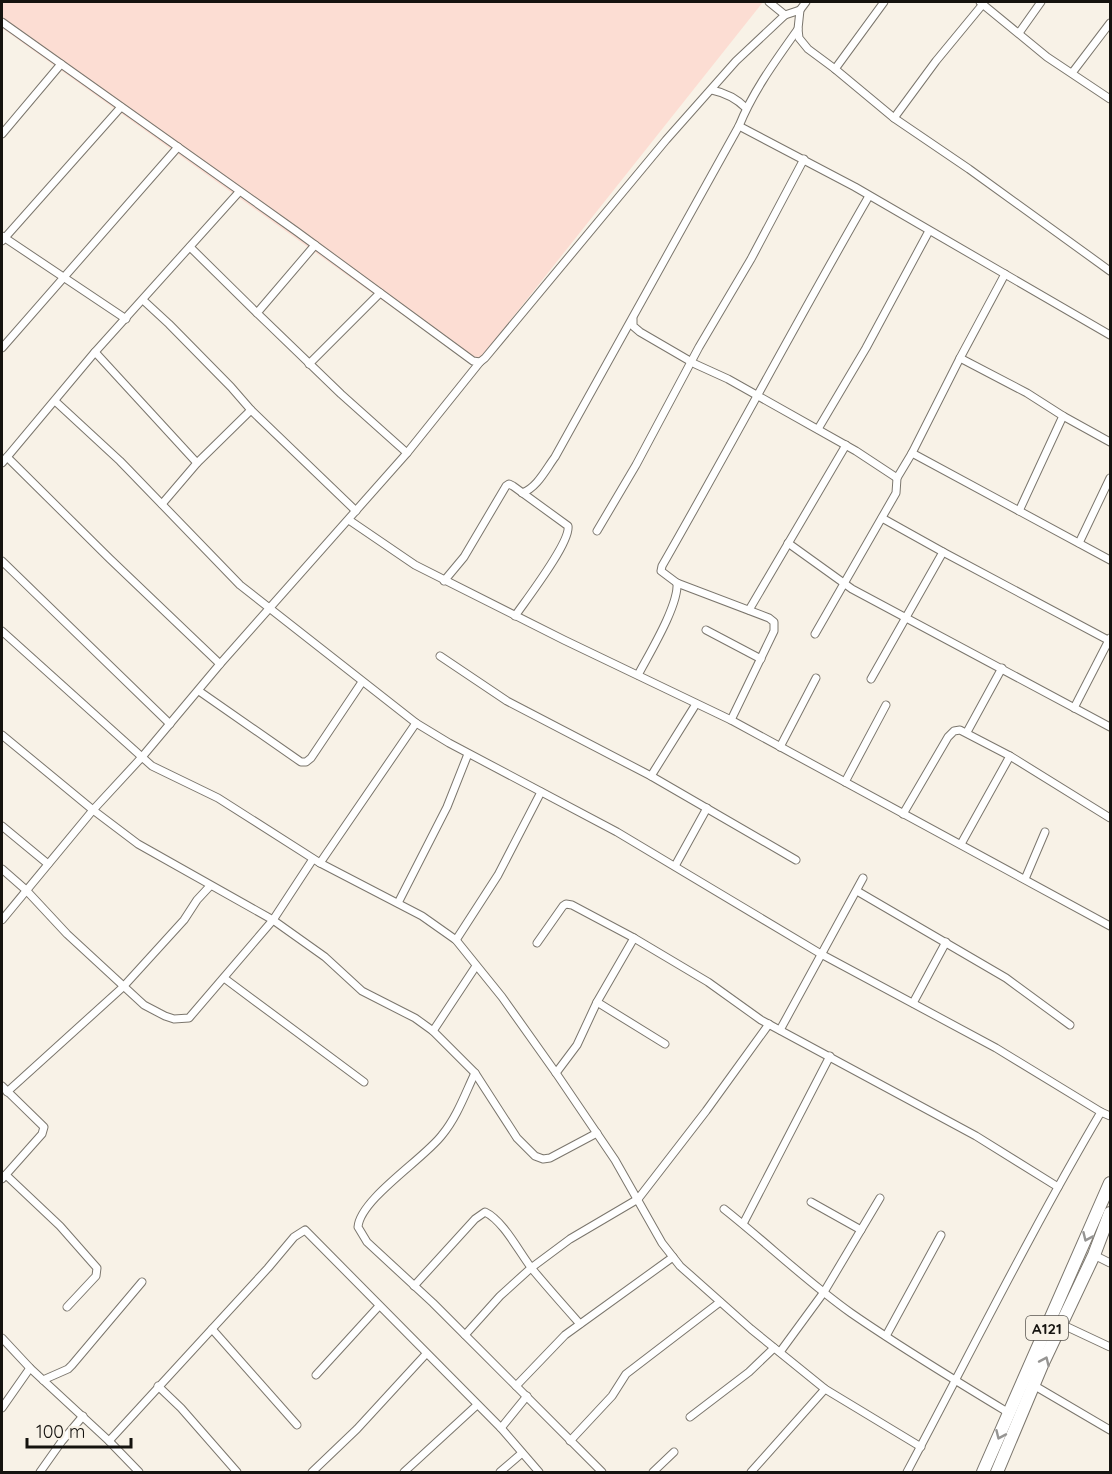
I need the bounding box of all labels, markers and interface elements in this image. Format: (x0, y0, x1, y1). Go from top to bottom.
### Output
one-way arrow (1082, 1231, 1094, 1242)
road number: A121 (1026, 1316, 1068, 1340)
one-way arrow (1037, 1356, 1049, 1367)
scale bar (27, 1411, 130, 1449)
text: 100 m (36, 1420, 85, 1443)
one-way arrow (995, 1428, 1007, 1439)

